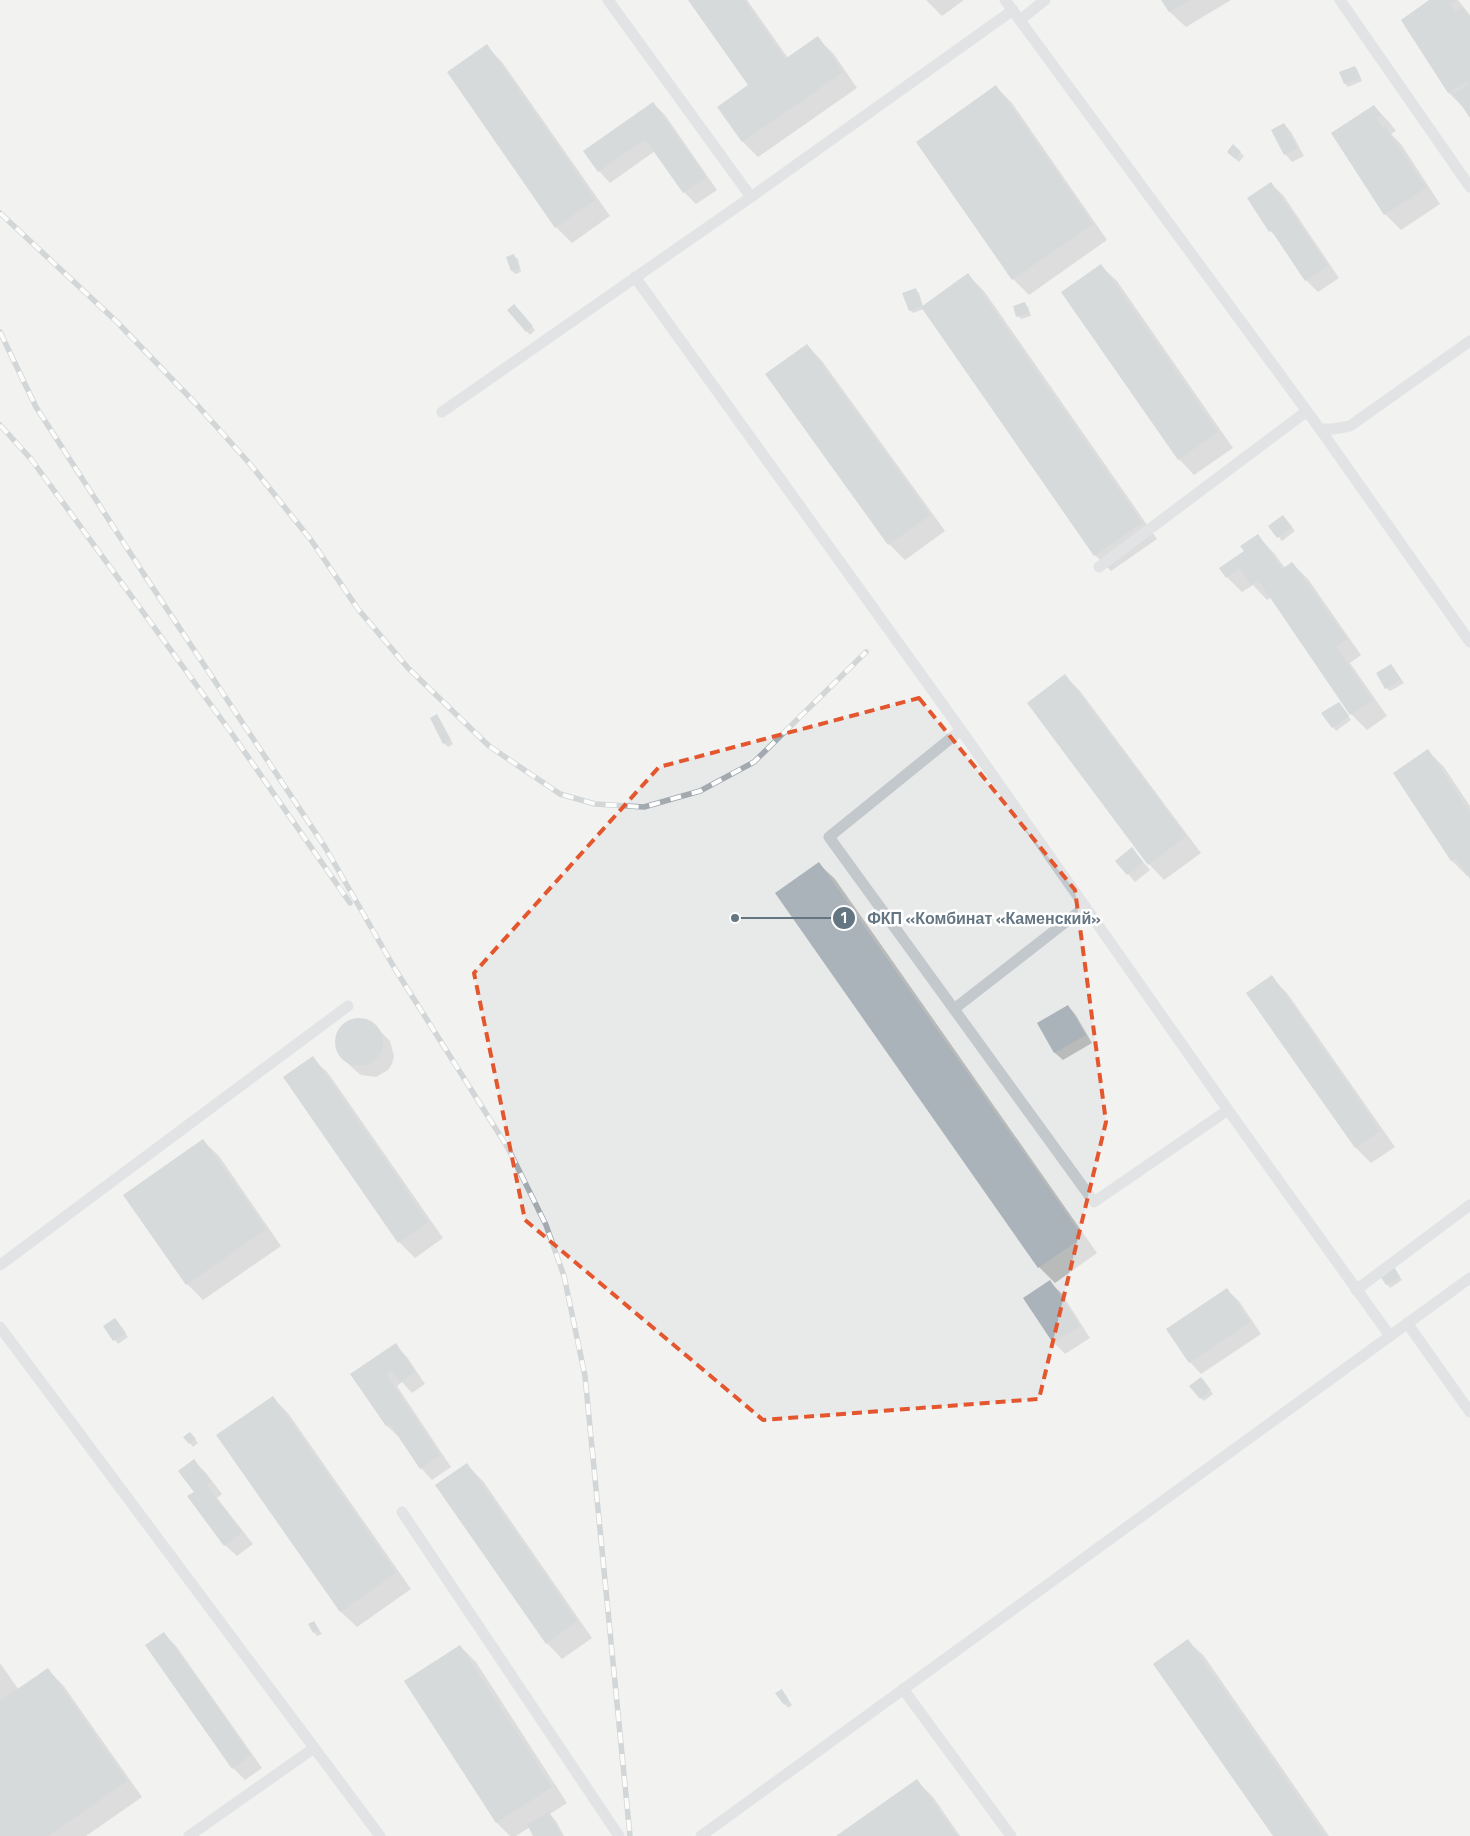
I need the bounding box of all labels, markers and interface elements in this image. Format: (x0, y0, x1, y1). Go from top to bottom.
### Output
callout: ФКП «Комбинат «Каменский» (832, 902, 1111, 934)
text: 1 (840, 906, 848, 929)
text: ФКП «Комбинат «Каменский» (867, 906, 1101, 930)

